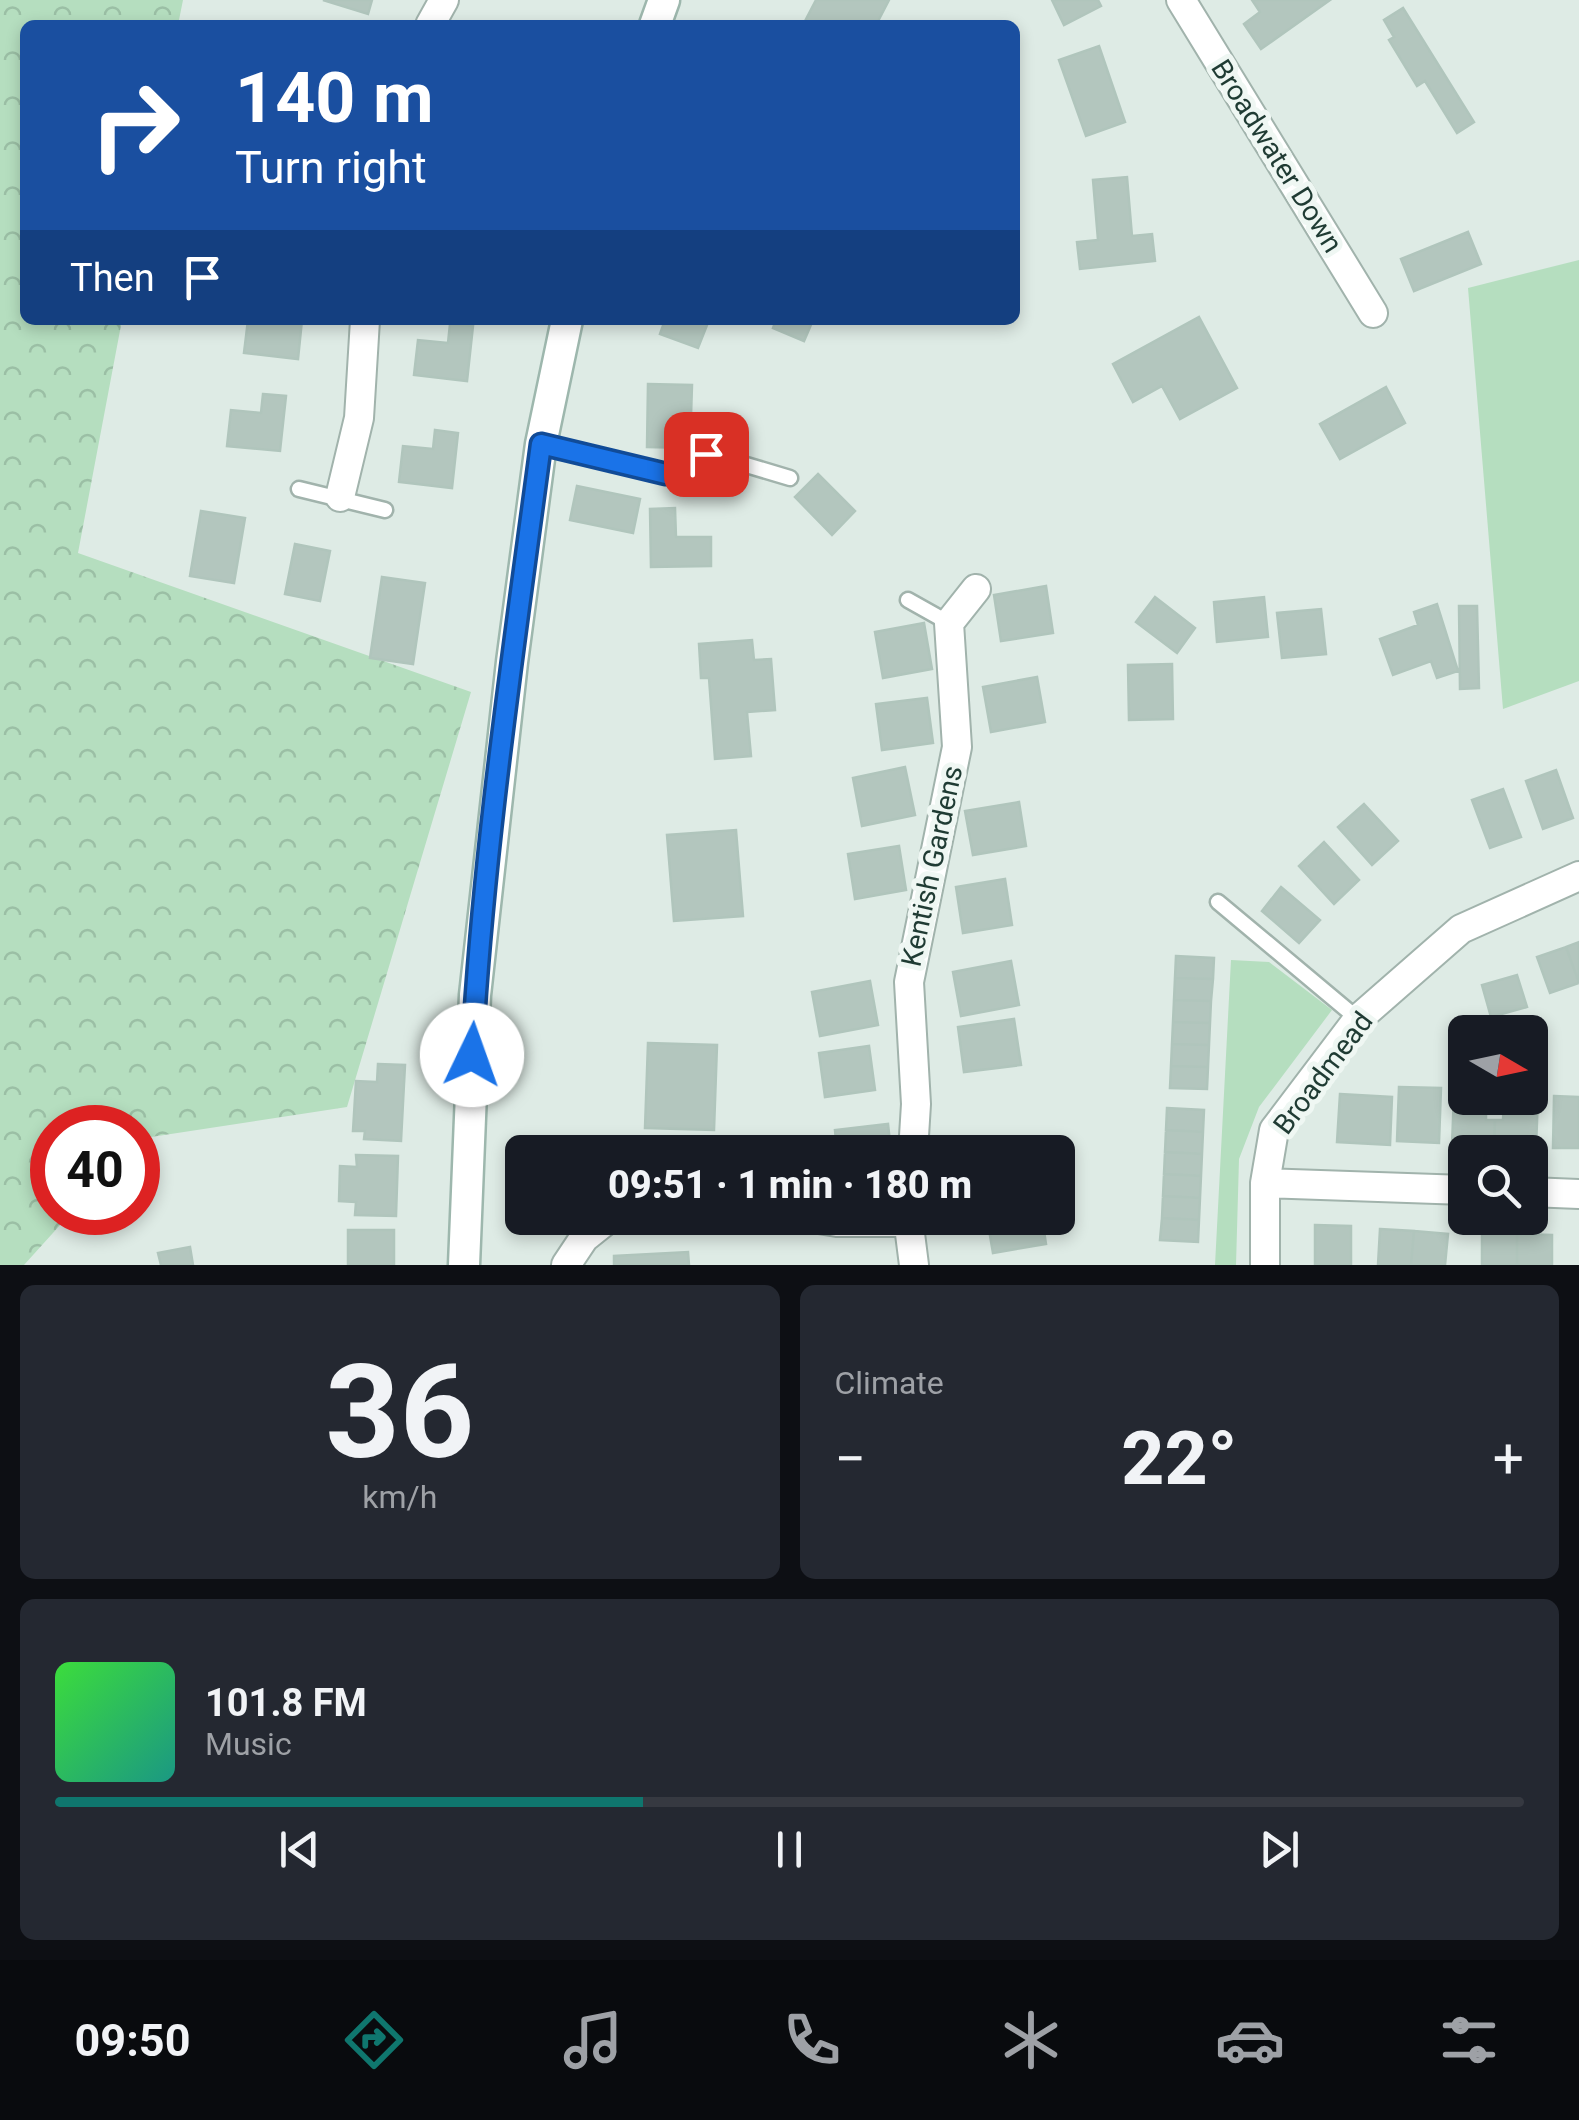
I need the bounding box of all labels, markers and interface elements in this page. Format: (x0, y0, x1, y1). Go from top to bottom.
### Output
street label: Broadwater Down (1204, 53, 1350, 259)
text: 140 m (235, 57, 434, 139)
icon: right (70, 60, 200, 190)
text: Turn right (235, 141, 427, 194)
icon: arrive (175, 250, 230, 305)
text: Then (70, 256, 155, 300)
pin (664, 412, 749, 497)
icon: arrive (679, 427, 734, 482)
street label: Kentish Gardens (895, 763, 969, 969)
position arrow (420, 1003, 524, 1107)
street label: Broadmead (1266, 1006, 1380, 1140)
north arrow (1448, 1015, 1548, 1115)
map controls (1448, 1015, 1548, 1235)
speed limit sign: 40 (30, 1105, 160, 1235)
button: search (1448, 1135, 1548, 1235)
text: 09:51 · 1 min · 180 m (608, 1163, 972, 1207)
text: 36 (325, 1336, 474, 1489)
text: Climate (835, 1364, 944, 1402)
text: 22° (1121, 1414, 1237, 1502)
text: − (835, 1427, 866, 1491)
text: + (1493, 1427, 1524, 1491)
text: km/h (362, 1478, 437, 1516)
text: 101.8 FM (205, 1681, 367, 1725)
text: Music (205, 1725, 292, 1763)
icon: previous (272, 1822, 327, 1877)
icon: pause (762, 1822, 817, 1877)
icon: next (1252, 1822, 1307, 1877)
icon: directions (339, 2005, 409, 2075)
icon: music (558, 2005, 628, 2075)
icon: phone (777, 2005, 847, 2075)
icon: climate (996, 2005, 1066, 2075)
icon: car (1215, 2005, 1285, 2075)
icon: filters (1434, 2005, 1504, 2075)
text: 09:50 (75, 2014, 190, 2067)

